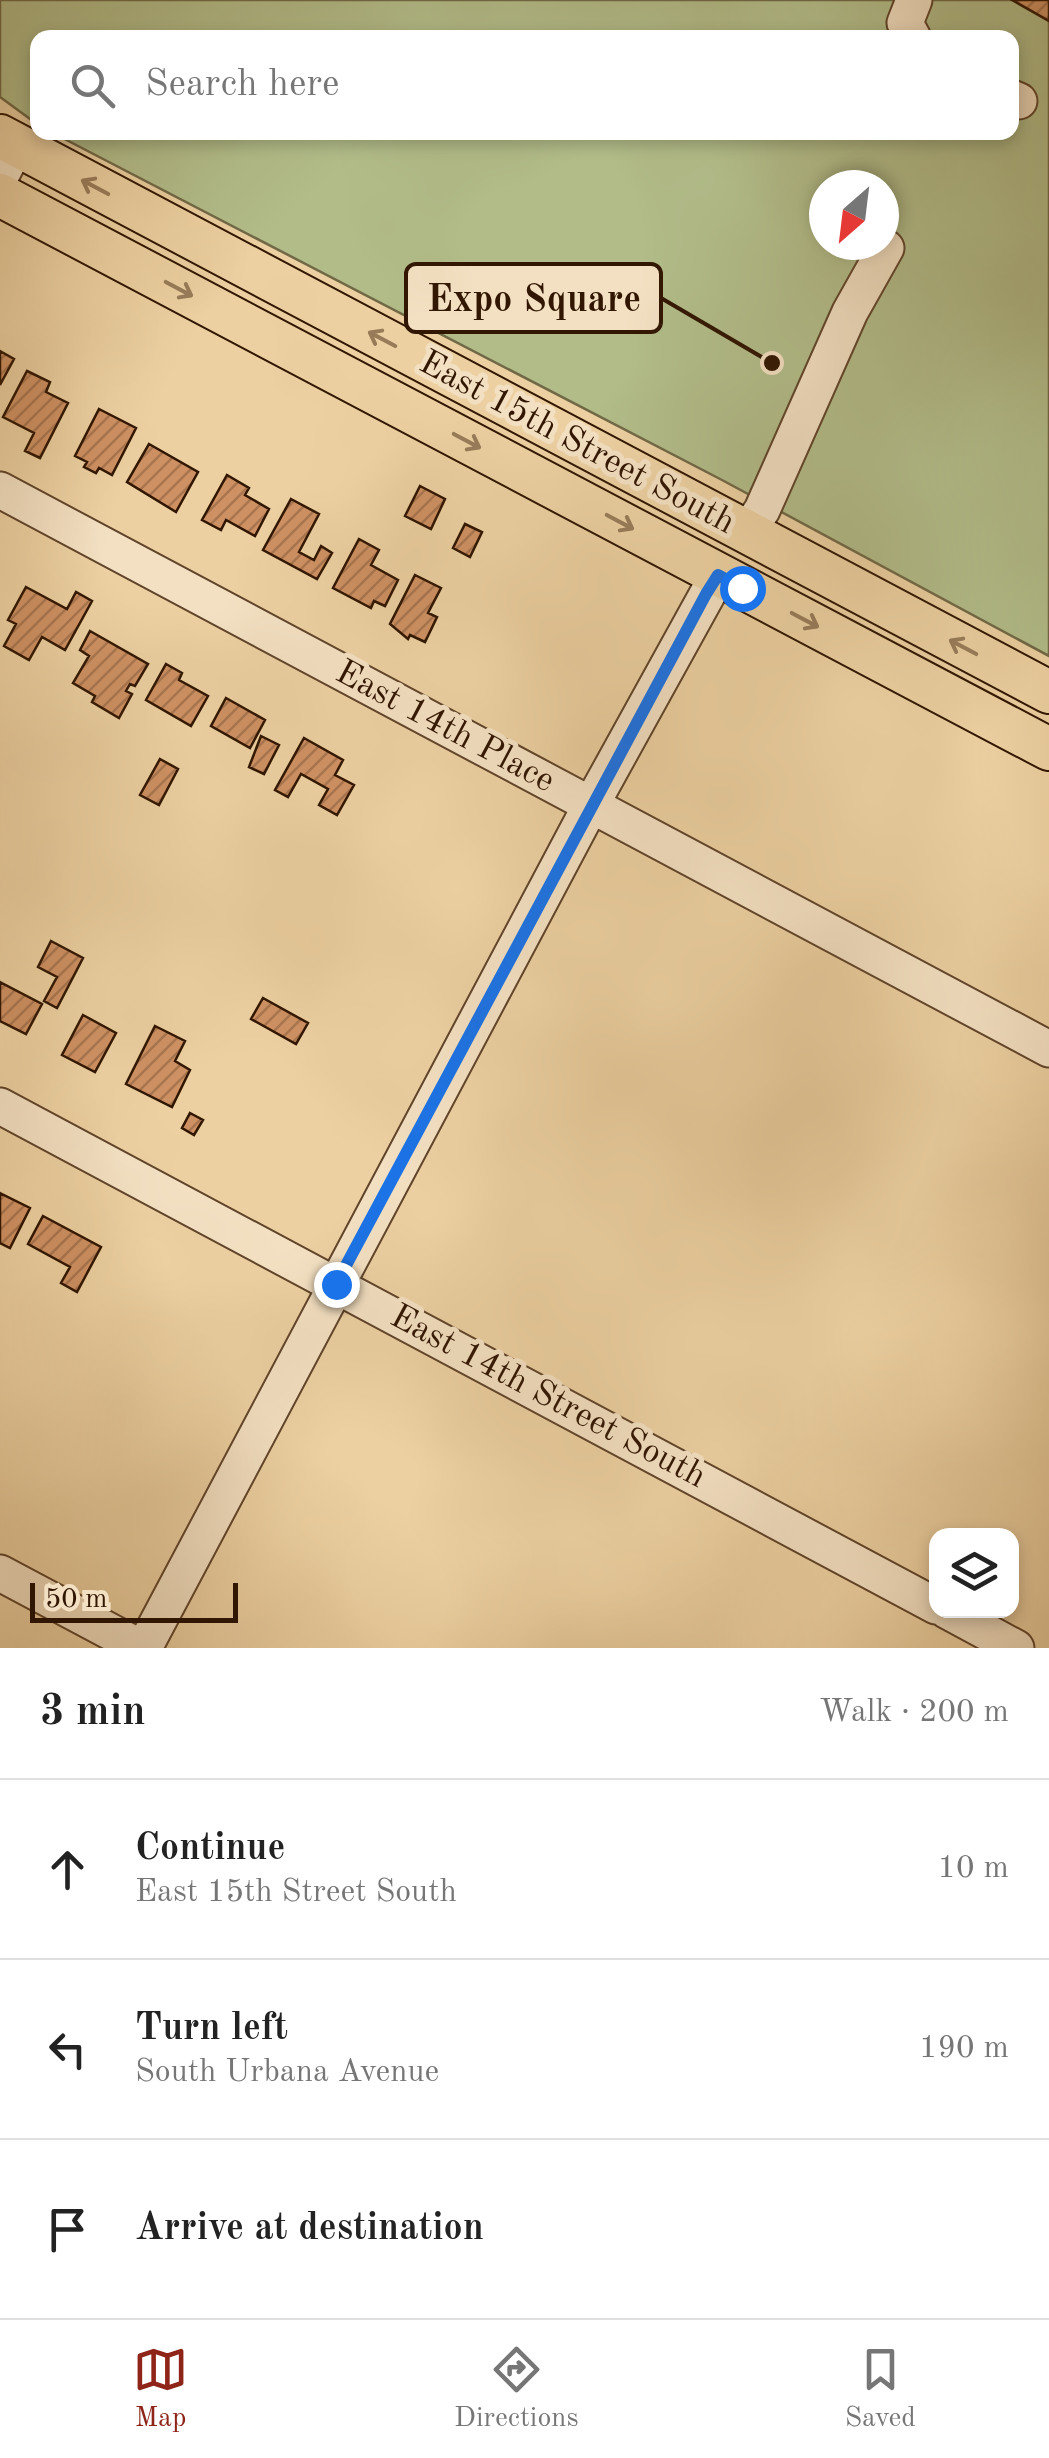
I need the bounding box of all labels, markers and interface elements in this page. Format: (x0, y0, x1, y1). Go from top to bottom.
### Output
search box (30, 30, 1019, 140)
icon: search (65, 58, 120, 113)
text: Search here (145, 66, 340, 104)
north arrow (809, 170, 899, 260)
one-way arrow (81, 177, 111, 196)
callout: Expo Square (406, 264, 661, 332)
one-way arrow (164, 280, 194, 299)
text: Expo Square (427, 282, 641, 320)
one-way arrow (368, 329, 398, 348)
street label: East 15th Street South (413, 345, 741, 541)
one-way arrow (451, 431, 481, 451)
one-way arrow (605, 513, 635, 533)
route start (720, 566, 766, 612)
one-way arrow (789, 611, 819, 630)
one-way arrow (948, 636, 978, 656)
street label: East 14th Place (330, 655, 560, 799)
route end (314, 1262, 360, 1308)
street label: East 14th Street South (384, 1299, 712, 1495)
map controls (929, 1528, 1019, 1618)
button: layers (929, 1528, 1019, 1618)
scale bar (30, 1578, 238, 1622)
text: 50 m (45, 1586, 108, 1614)
text: 3 min (40, 1692, 146, 1734)
text: Walk · 200 m (819, 1697, 1009, 1729)
text: Continue (135, 1830, 285, 1868)
icon: ahead (40, 1842, 95, 1897)
text: 10 m (938, 1853, 1009, 1885)
text: East 15th Street South (135, 1877, 457, 1909)
text: Turn left (135, 2010, 288, 2048)
icon: left (40, 2022, 95, 2077)
text: 190 m (919, 2033, 1009, 2065)
text: South Urbana Avenue (135, 2057, 439, 2089)
icon: arrive (40, 2202, 95, 2257)
text: Arrive at destination (135, 2210, 484, 2248)
tab: Map (133, 2342, 188, 2437)
tab: Directions (454, 2342, 579, 2437)
tab: Saved (845, 2342, 916, 2437)

